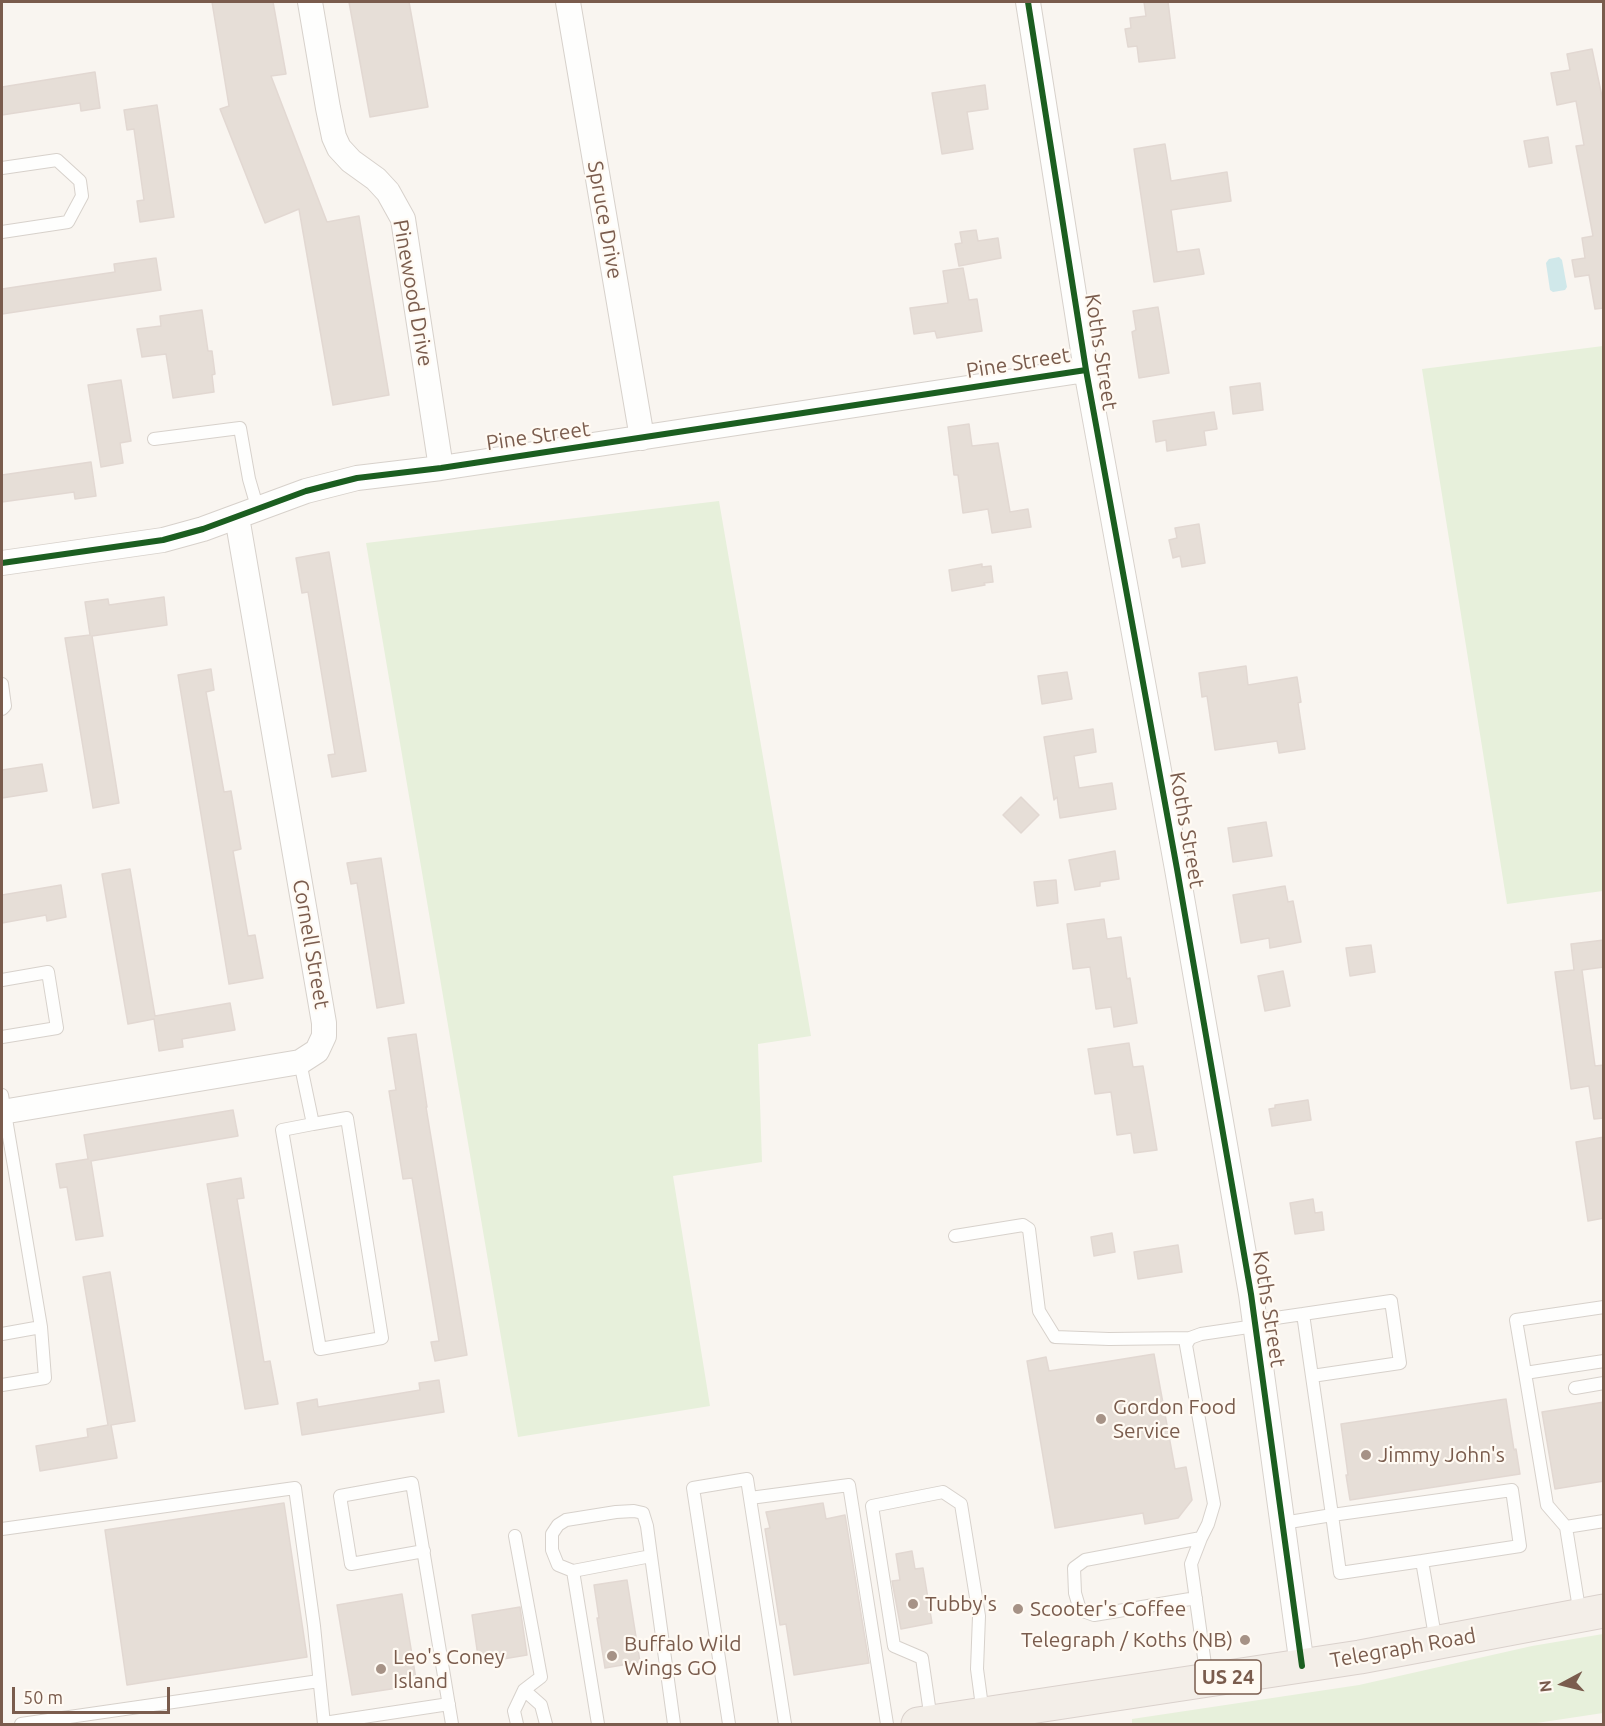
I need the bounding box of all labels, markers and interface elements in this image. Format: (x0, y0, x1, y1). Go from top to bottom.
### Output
street label: Spruce Drive (582, 159, 628, 281)
street label: Pinewood Drive (388, 218, 438, 368)
street label: Koths Street (1079, 292, 1123, 412)
street label: Pine Street (964, 342, 1072, 384)
street label: Pine Street (484, 416, 592, 456)
street label: Koths Street (1164, 770, 1210, 890)
street label: Cornell Street (287, 877, 335, 1011)
street label: Koths Street (1247, 1249, 1291, 1369)
place label: Gordon Food Service (1113, 1394, 1236, 1444)
marker: Gordon Food Service (1094, 1412, 1108, 1426)
place label: Jimmy John's (1378, 1442, 1505, 1468)
marker: Jimmy John's (1359, 1448, 1373, 1462)
place label: Tubby's (925, 1591, 997, 1617)
place label: Scooter's Coffee (1030, 1596, 1186, 1622)
marker: Tubby's (906, 1597, 920, 1611)
marker: Scooter's Coffee (1011, 1602, 1025, 1616)
street label: Telegraph Road (1328, 1623, 1478, 1673)
place label: Telegraph / Koths (NB) (1021, 1627, 1233, 1653)
place label: Buffalo Wild Wings GO (624, 1631, 741, 1681)
marker: Telegraph / Koths (NB) (1238, 1633, 1252, 1647)
place label: Leo's Coney Island (393, 1644, 505, 1694)
marker: Buffalo Wild Wings GO (605, 1649, 619, 1663)
north arrow (1533, 1654, 1593, 1714)
road number: US 24 (1195, 1660, 1261, 1694)
marker: Leo's Coney Island (374, 1662, 388, 1676)
scale bar (15, 1675, 172, 1713)
text: N (1535, 1679, 1555, 1693)
text: 50 m (23, 1687, 63, 1707)

